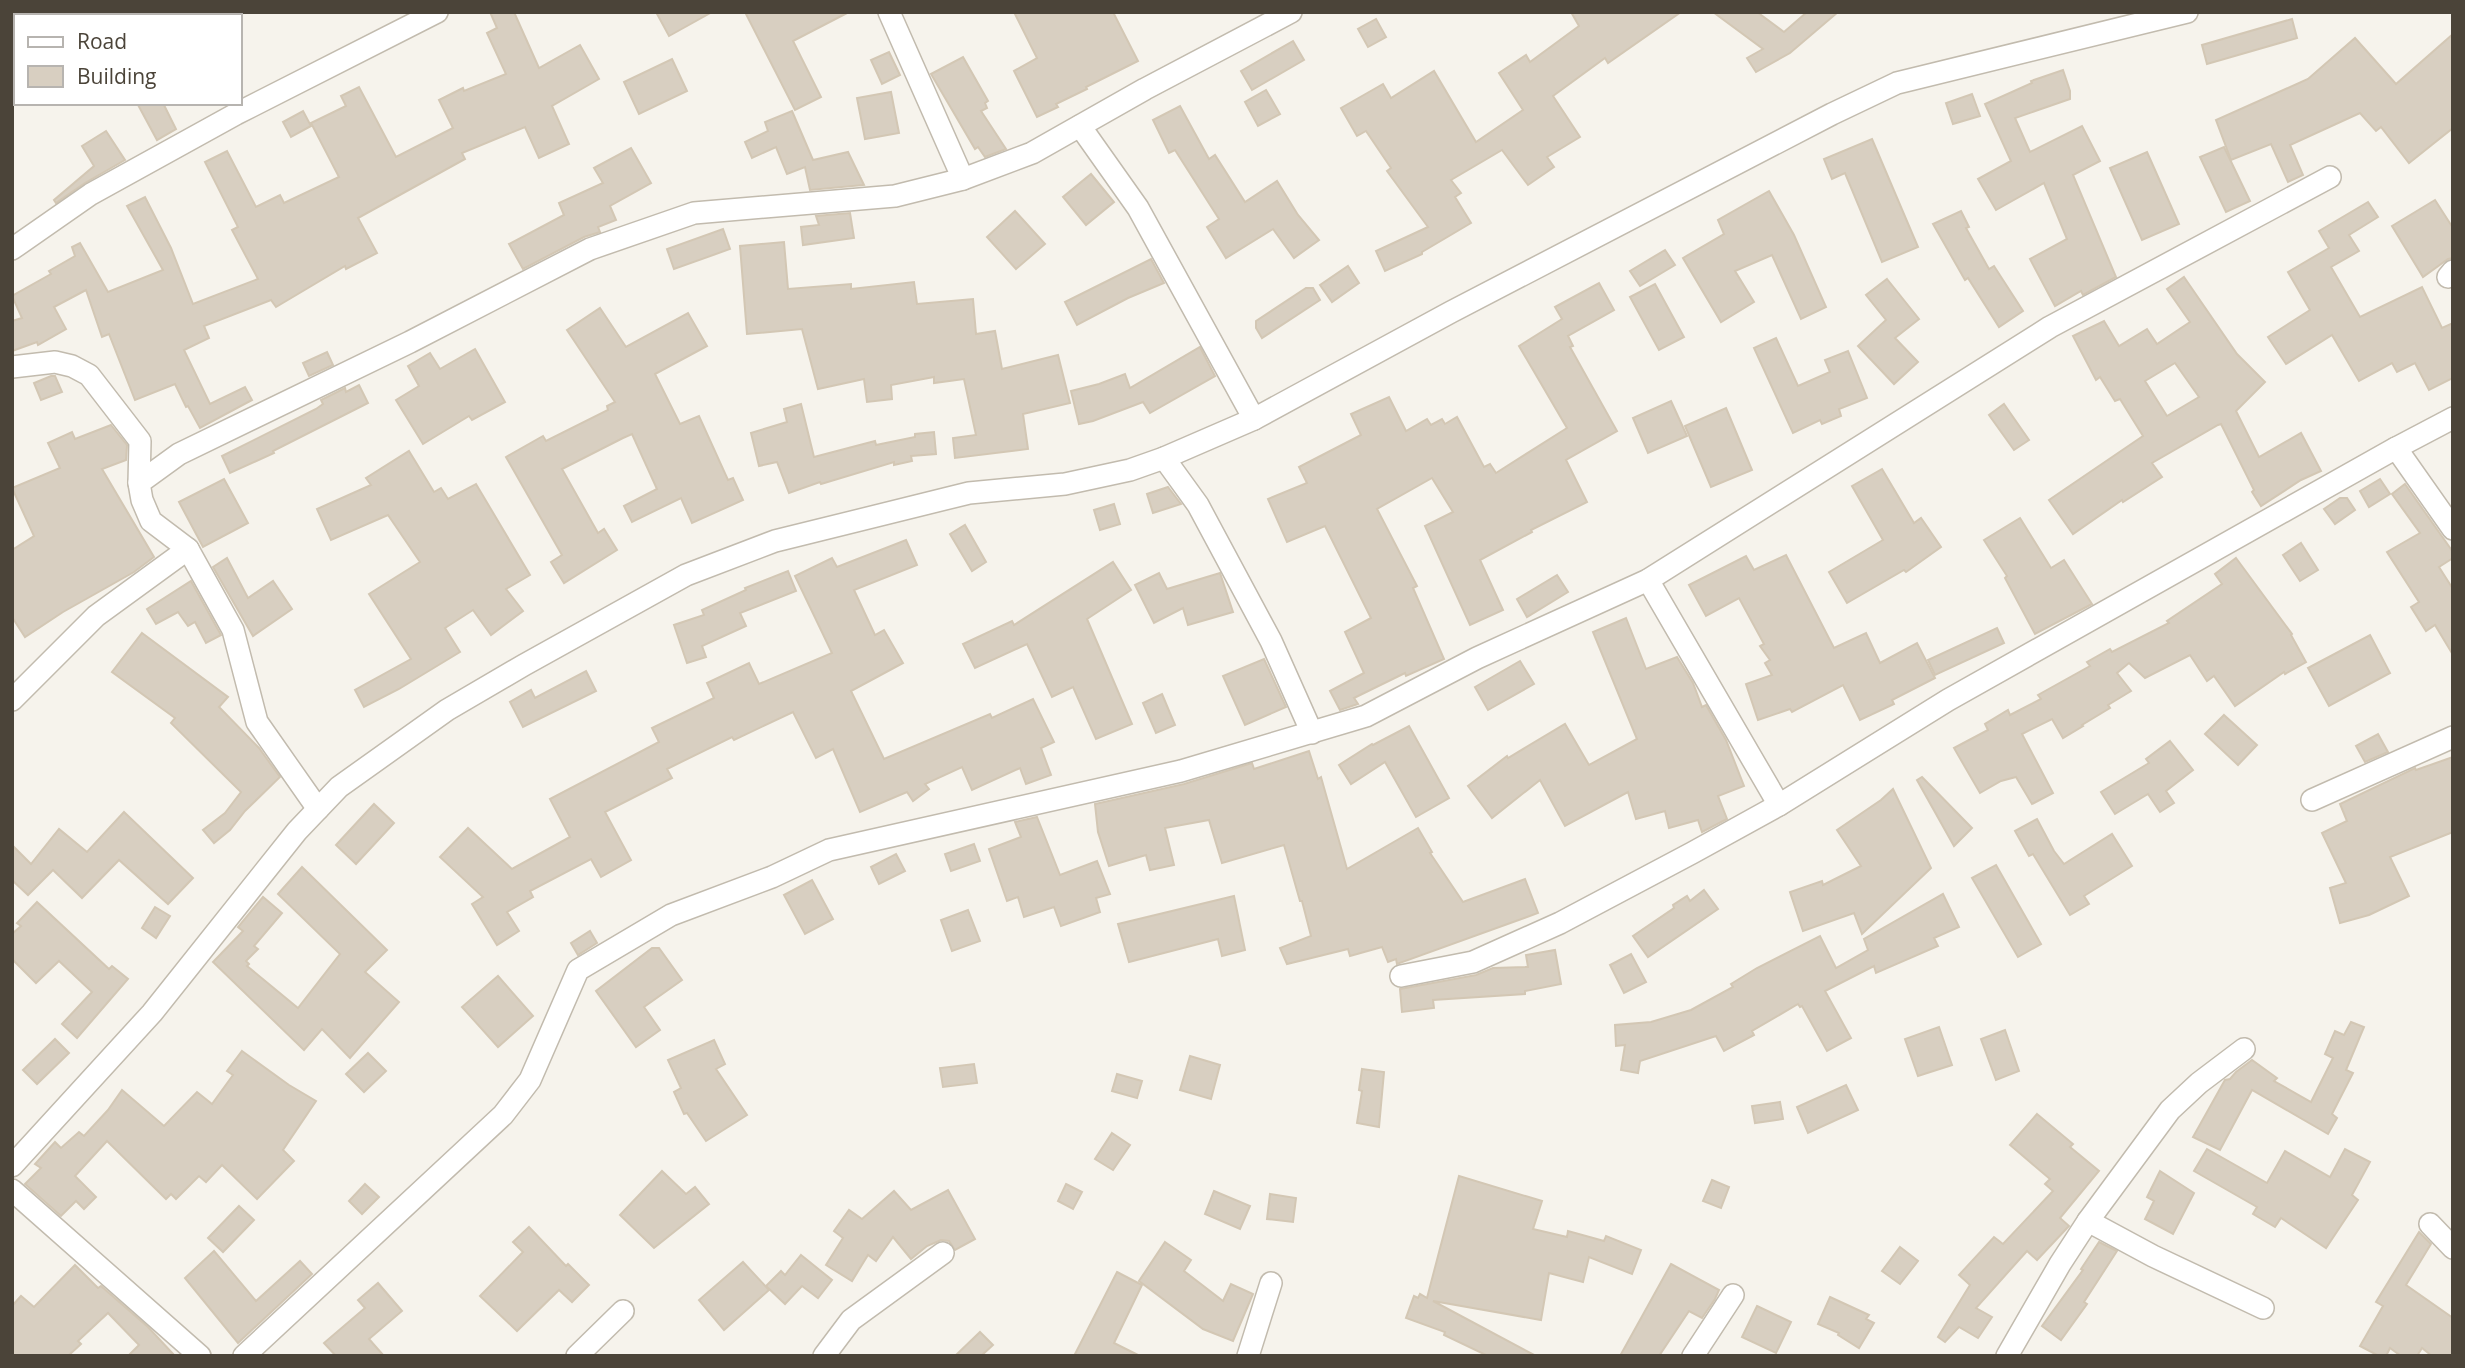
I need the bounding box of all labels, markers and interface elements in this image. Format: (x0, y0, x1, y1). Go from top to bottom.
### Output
legend (14, 14, 242, 105)
text: Road (77, 27, 127, 55)
text: Building (77, 62, 156, 90)

